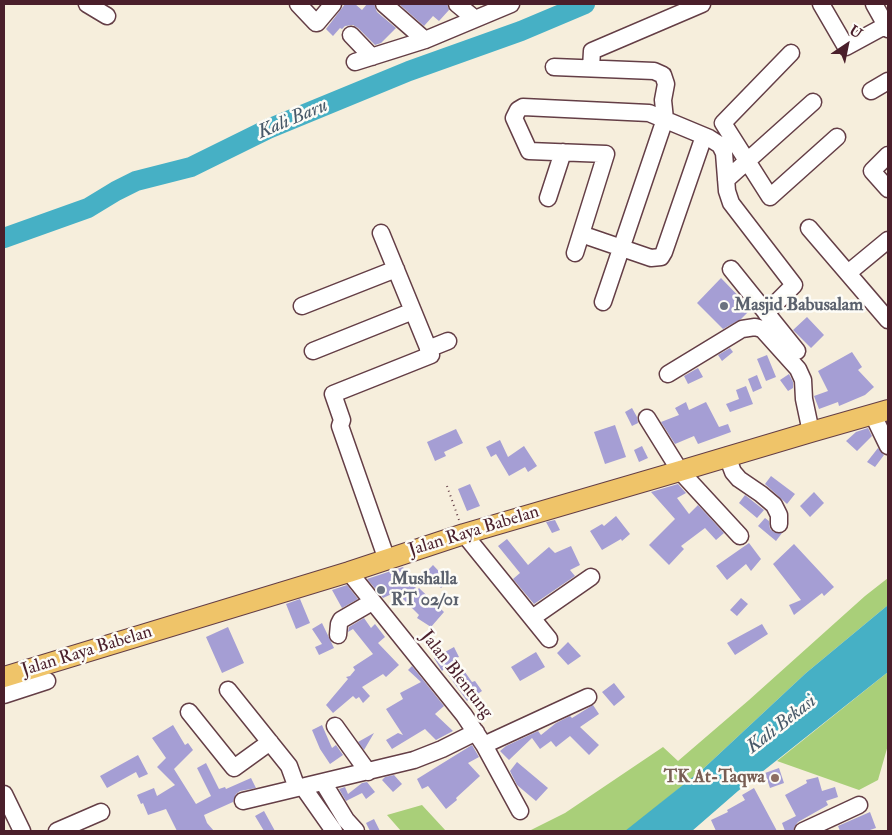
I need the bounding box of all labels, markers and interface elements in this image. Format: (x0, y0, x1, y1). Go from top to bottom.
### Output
north arrow (822, 20, 872, 70)
text: U (846, 22, 865, 42)
water label: Kali Baru (255, 95, 331, 145)
place label: Masjid Babusalam (734, 295, 863, 317)
marker: Masjid Babusalam (718, 300, 730, 312)
street label: Jalan Raya Babelan (406, 502, 542, 562)
place label: Mushalla RT 02/01 (391, 569, 459, 612)
marker: Mushalla RT 02/01 (375, 584, 387, 596)
street label: Jalan Raya Babelan (19, 622, 155, 682)
street label: Jalan Blentung (415, 627, 497, 723)
water label: Kali Bekasi (743, 691, 821, 759)
place label: TK At-Taqwa (664, 767, 765, 789)
marker: TK At-Taqwa (769, 772, 781, 784)

